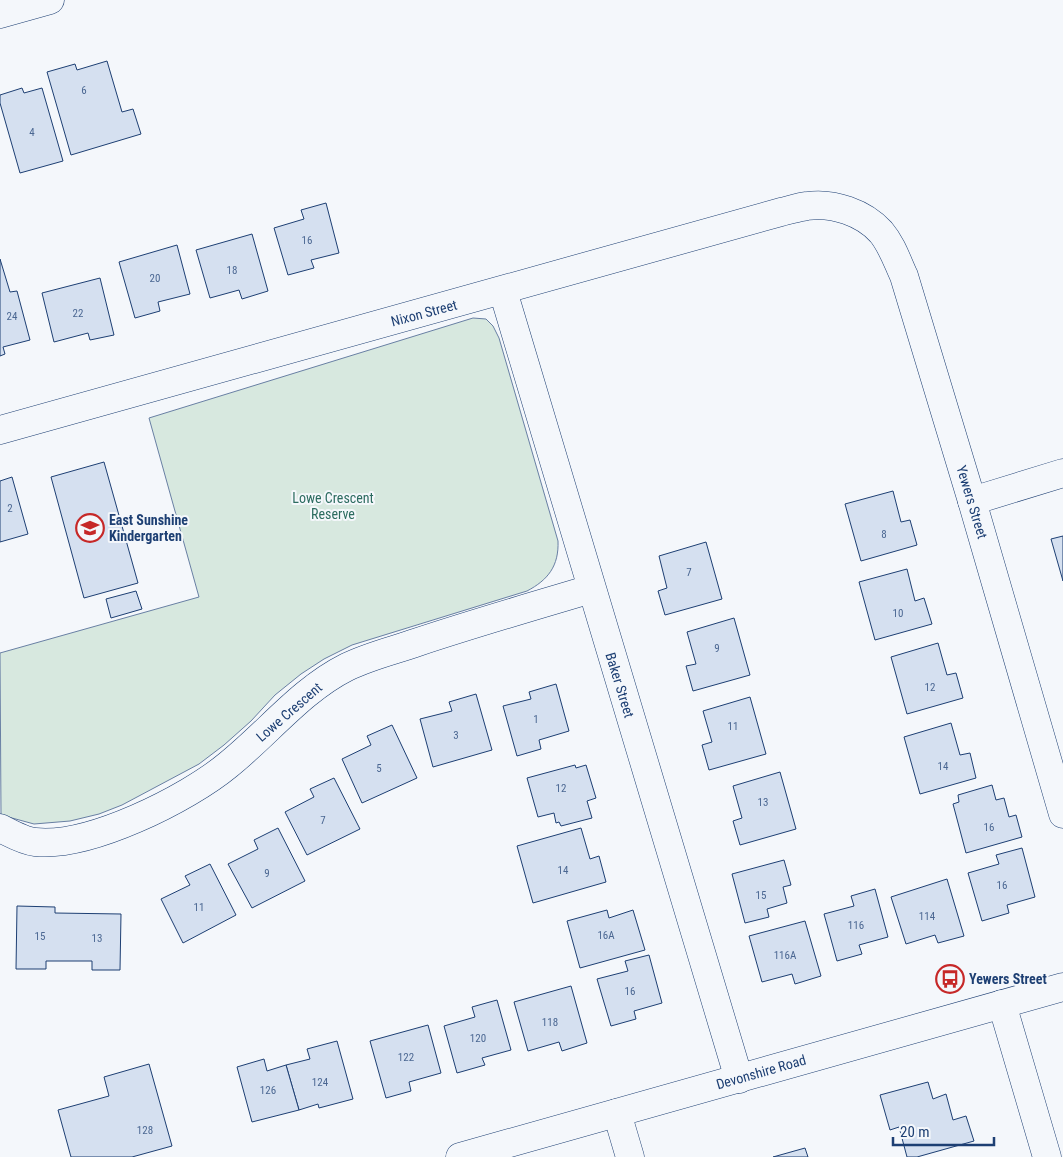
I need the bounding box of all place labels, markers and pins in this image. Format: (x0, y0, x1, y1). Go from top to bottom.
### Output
place label: East Sunshine Kindergarten (109, 512, 188, 544)
school or university icon: East Sunshine Kindergarten (75, 513, 105, 543)
bus stop icon: Yewers Street (935, 964, 965, 994)
place label: Yewers Street (969, 971, 1047, 987)

